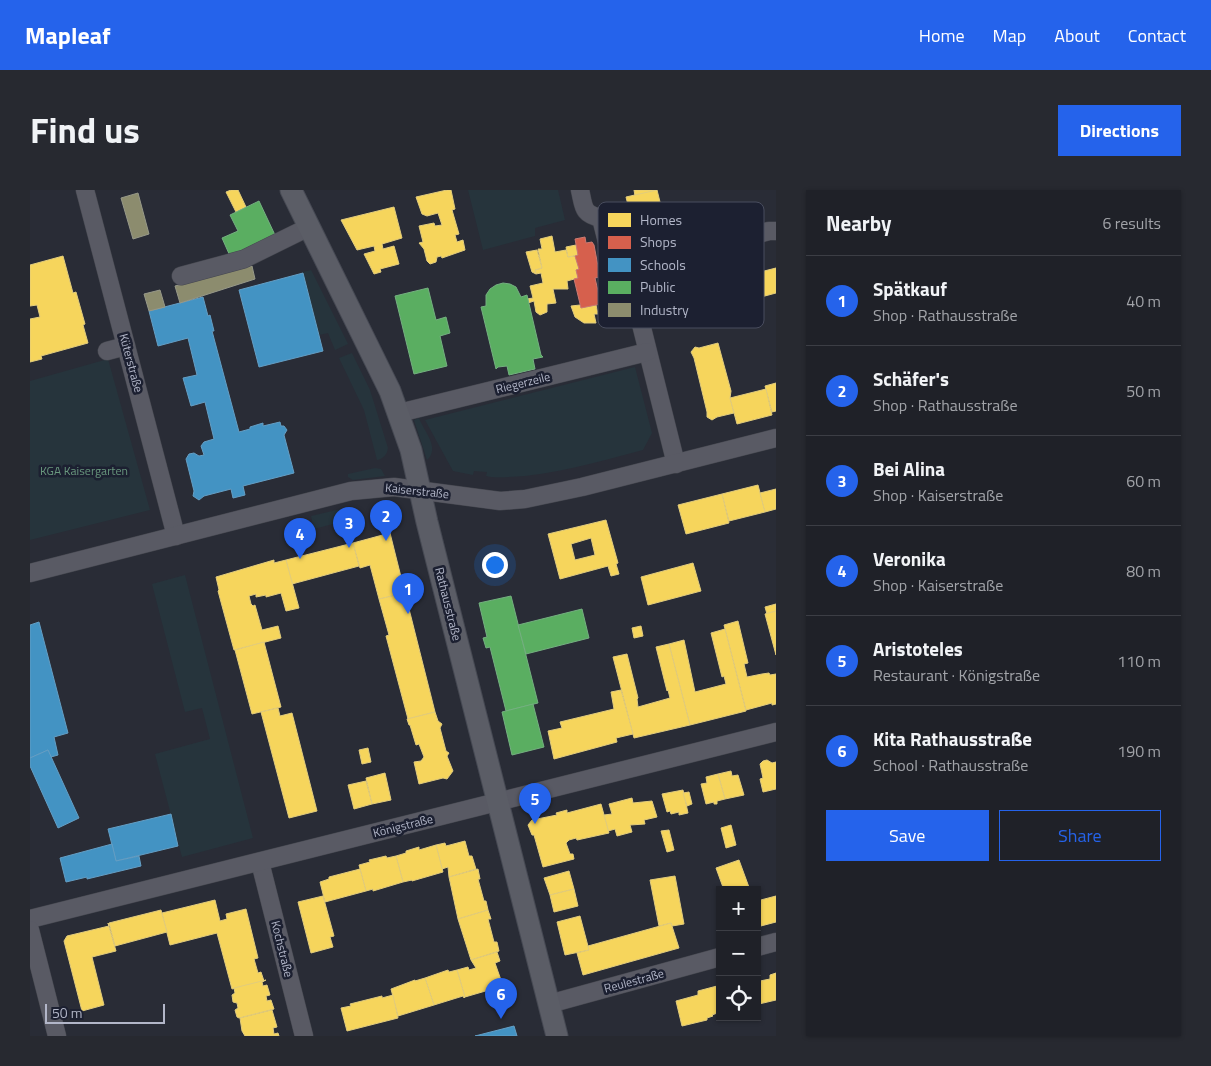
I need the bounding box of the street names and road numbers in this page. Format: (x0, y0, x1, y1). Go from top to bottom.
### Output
street label: Küterstraße (114, 331, 148, 394)
street label: Riegerzeile (494, 367, 552, 398)
street label: Kaiserstraße (384, 478, 450, 503)
street label: Rathausstraße (430, 565, 467, 643)
street label: Königstraße (371, 809, 435, 842)
street label: Kochstraße (266, 919, 299, 979)
street label: Reulestraße (602, 963, 666, 998)

